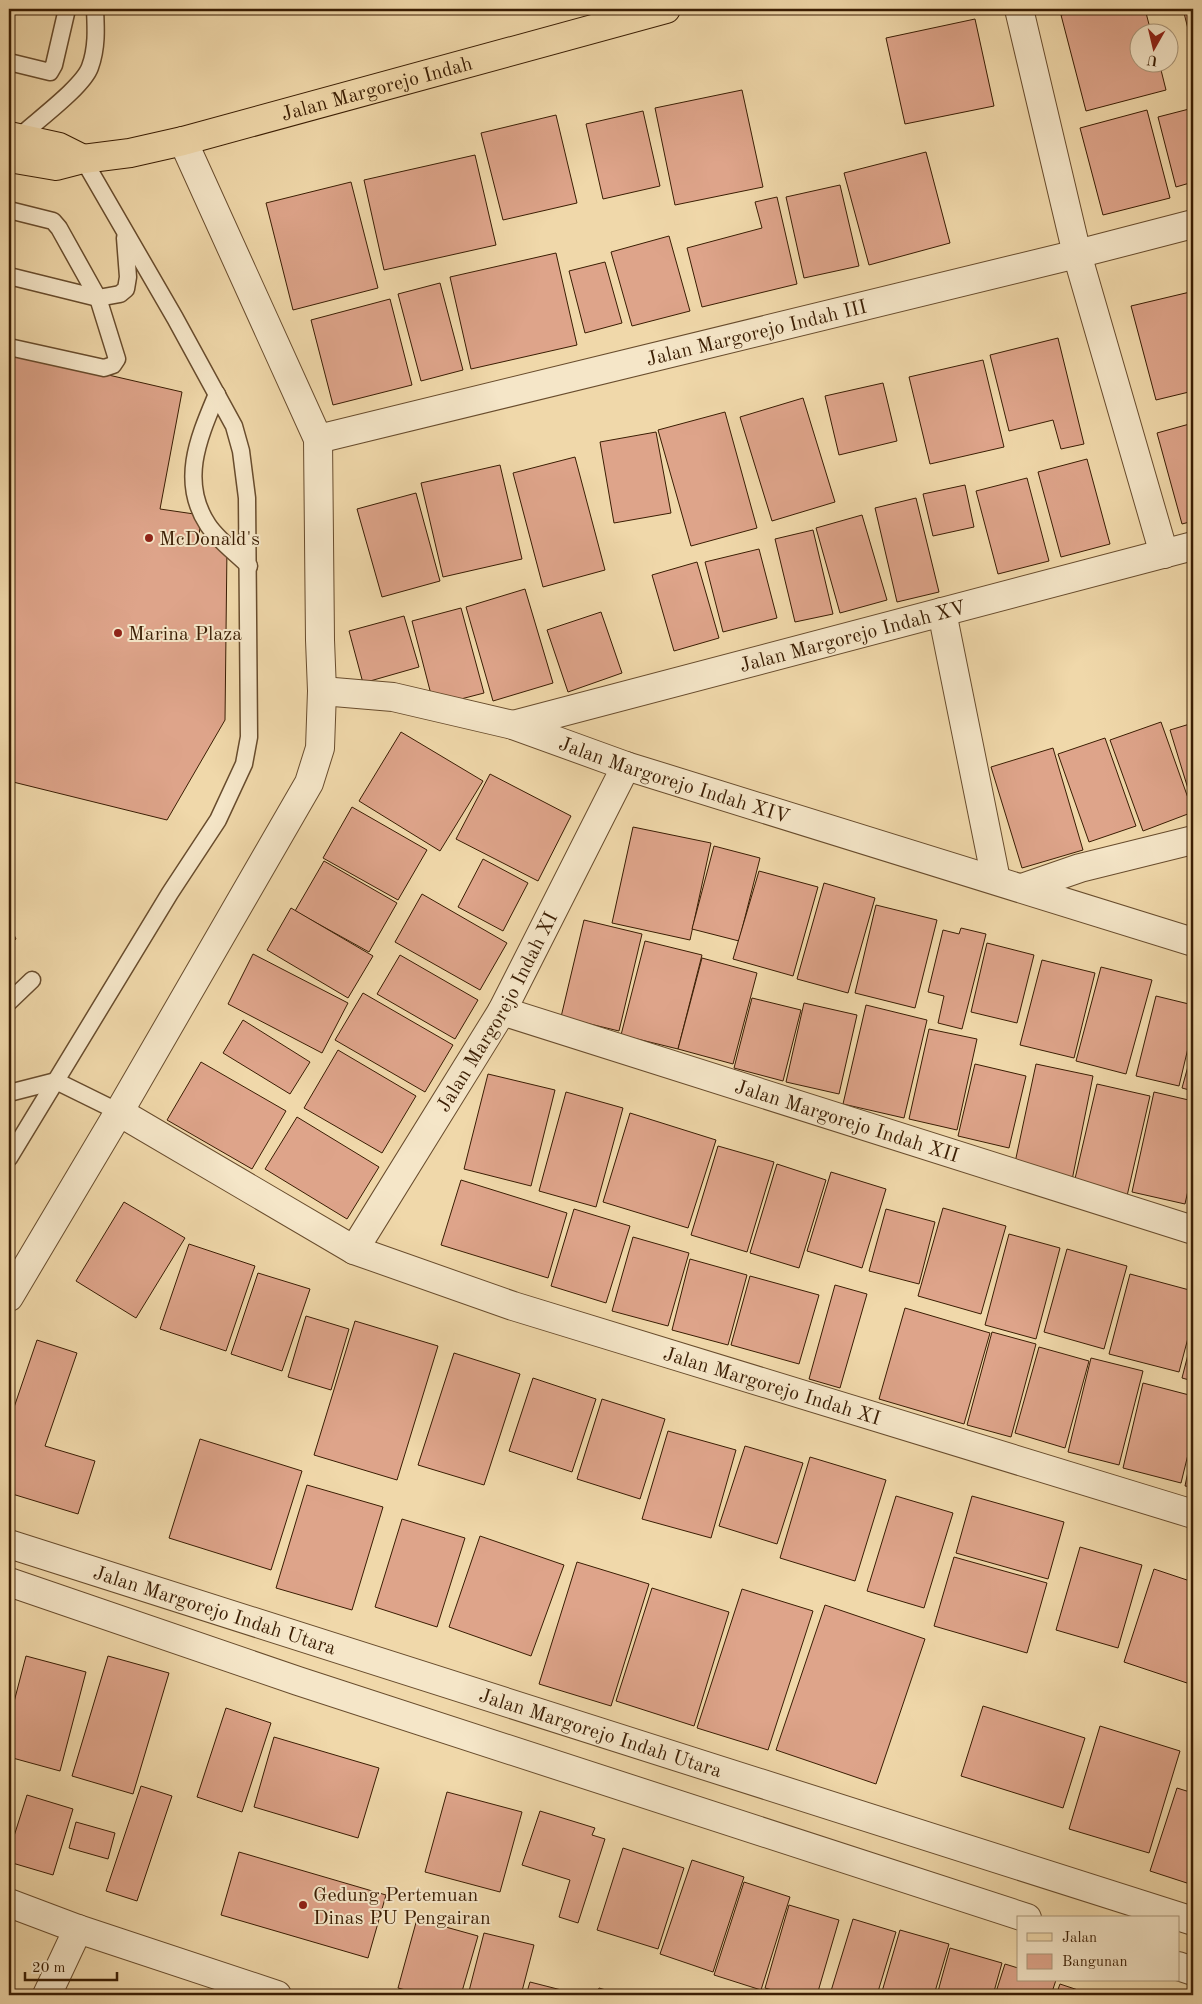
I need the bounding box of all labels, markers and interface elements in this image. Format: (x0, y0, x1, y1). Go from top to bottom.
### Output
north arrow (1130, 22, 1180, 72)
text: U (1146, 52, 1159, 68)
street label: Jalan Margorejo Indah (279, 54, 475, 126)
street label: Jalan Margorejo Indah III (644, 298, 869, 371)
place label: McDonald's (159, 530, 260, 550)
marker: McDonald's (143, 532, 155, 544)
street label: Jalan Margorejo Indah XV (738, 598, 968, 677)
place label: Marina Plaza (128, 625, 242, 645)
marker: Marina Plaza (112, 627, 124, 639)
street label: Jalan Margorejo Indah XIV (556, 734, 792, 828)
street label: Jalan Margorejo Indah XI (434, 909, 562, 1116)
street label: Jalan Margorejo Indah XII (732, 1077, 961, 1167)
street label: Jalan Margorejo Indah XI (661, 1345, 882, 1430)
street label: Jalan Margorejo Indah Utara (90, 1563, 338, 1659)
street label: Jalan Margorejo Indah Utara (476, 1686, 724, 1782)
place label: Gedung Pertemuan Dinas PU Pengairan (313, 1886, 491, 1929)
marker: Gedung Pertemuan Dinas PU Pengairan (297, 1899, 309, 1911)
legend (1017, 1916, 1180, 1982)
text: Jalan (1062, 1931, 1097, 1946)
scale bar (25, 1949, 118, 1981)
text: Bangunan (1062, 1955, 1128, 1970)
text: 20 m (32, 1961, 66, 1976)

